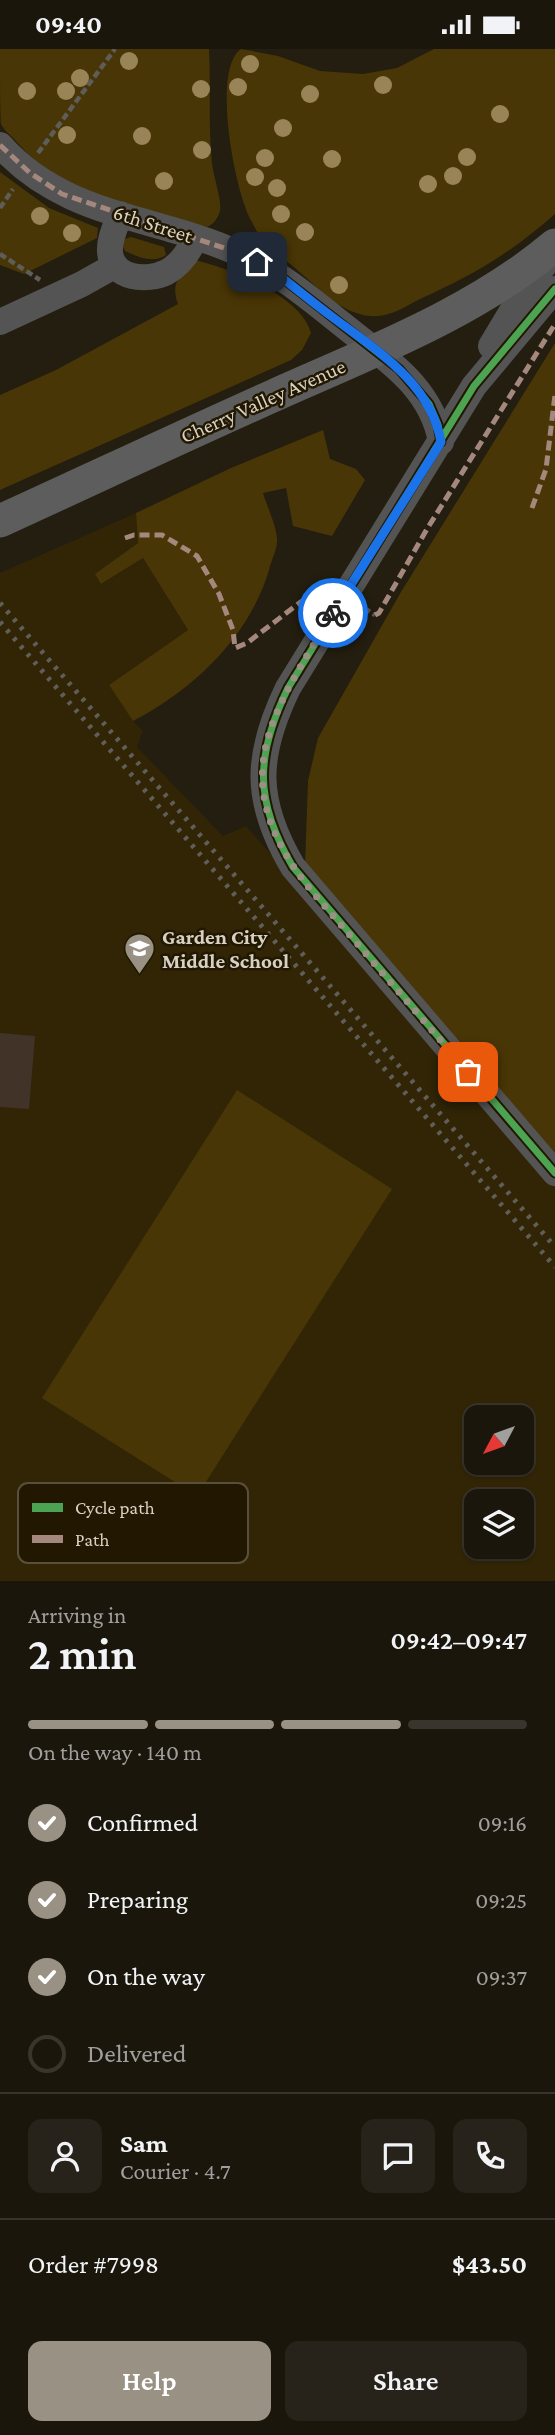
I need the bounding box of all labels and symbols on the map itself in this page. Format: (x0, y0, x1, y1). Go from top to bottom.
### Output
street label: 6th Street (110, 200, 197, 248)
pin (227, 232, 287, 292)
street label: Cherry Valley Avenue (177, 354, 349, 448)
courier (298, 578, 368, 648)
place label: Garden City Middle School (162, 925, 289, 973)
school or university icon: Garden City Middle School (122, 932, 156, 976)
pin (438, 1042, 498, 1102)
north arrow (464, 1405, 534, 1475)
legend (18, 1483, 248, 1563)
text: Cycle path (75, 1497, 155, 1518)
text: Path (75, 1529, 110, 1550)

